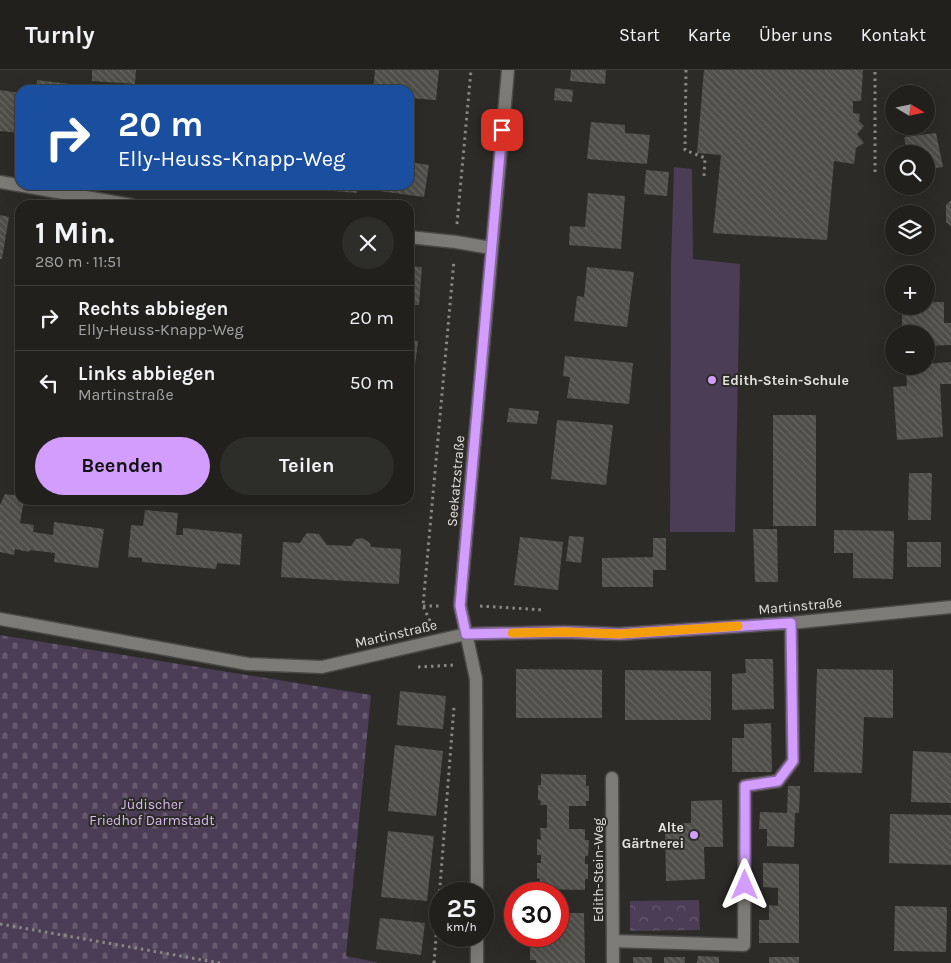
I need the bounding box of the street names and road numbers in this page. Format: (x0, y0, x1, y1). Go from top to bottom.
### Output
street label: Seekatzstraße (444, 435, 468, 527)
street label: Martinstraße (758, 594, 842, 618)
street label: Martinstraße (353, 616, 439, 652)
street label: Edith-Stein-Weg (590, 818, 607, 922)

